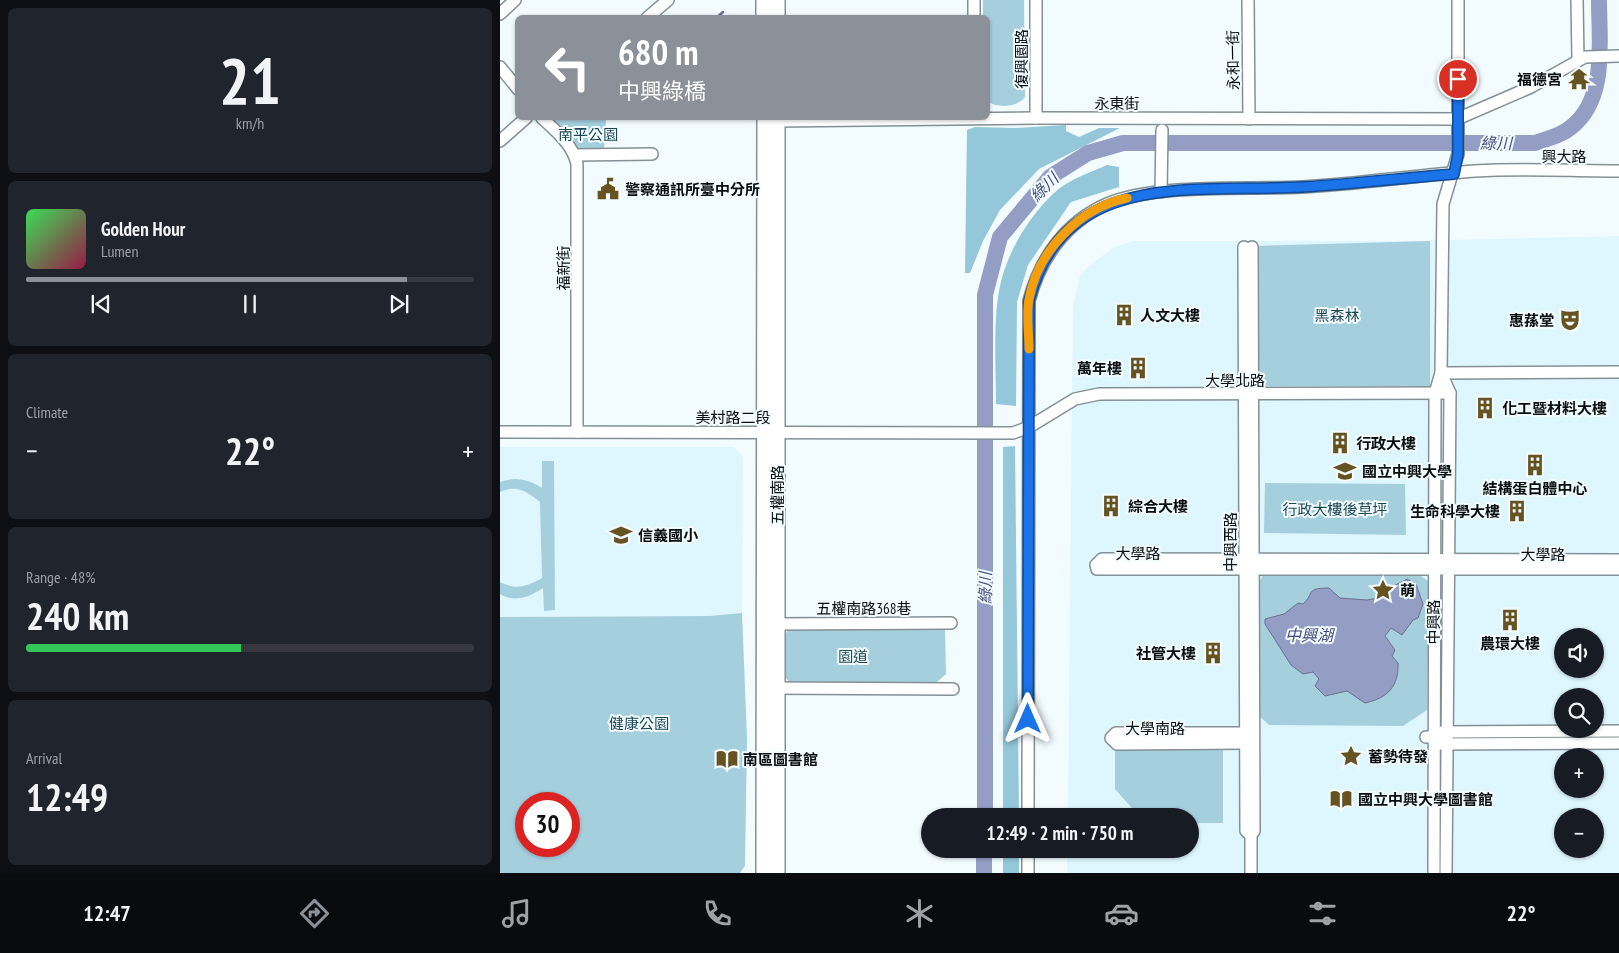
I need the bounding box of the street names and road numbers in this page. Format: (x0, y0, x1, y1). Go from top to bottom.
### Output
street label: 復興園路 (1012, 29, 1031, 89)
street label: 永和一街 (1223, 30, 1243, 90)
street label: 永東街 (1094, 94, 1140, 113)
street label: 興大路 (1541, 147, 1587, 166)
street label: 福新街 (554, 245, 573, 291)
street label: 大學北路 (1205, 371, 1265, 390)
street label: 美村路二段 (695, 408, 771, 427)
street label: 五權南路 (768, 465, 787, 525)
street label: 中興西路 (1221, 512, 1240, 572)
street label: 大學路 (1115, 544, 1161, 563)
street label: 大學路 (1520, 545, 1566, 564)
street label: 五權南路368巷 (816, 599, 912, 618)
street label: 中興路 (1424, 599, 1443, 645)
street label: 大學南路 (1125, 719, 1185, 738)

